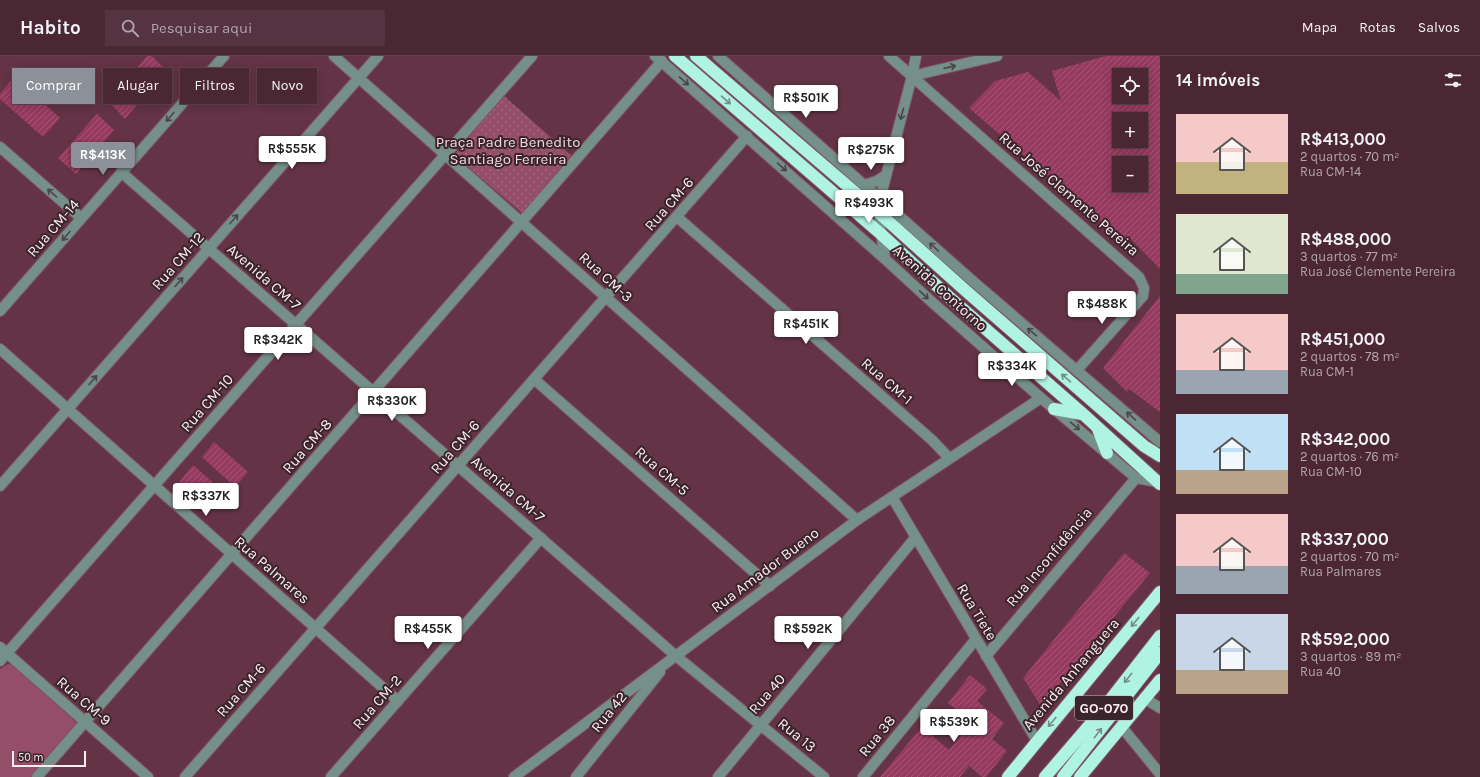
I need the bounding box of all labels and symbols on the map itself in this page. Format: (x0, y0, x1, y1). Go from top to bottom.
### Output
one-way arrow (943, 63, 956, 71)
one-way arrow (679, 77, 690, 86)
pin: R$501K (773, 85, 839, 119)
one-way arrow (721, 95, 731, 105)
one-way arrow (898, 107, 906, 120)
one-way arrow (166, 112, 175, 122)
street label: Rua José Clemente Pereira (995, 128, 1143, 260)
park label: Praça Padre Benedito Santiago Ferreira (436, 133, 580, 168)
pin: R$555K (259, 136, 325, 170)
pin: R$275K (838, 137, 904, 171)
pin: R$413K (70, 142, 136, 176)
one-way arrow (777, 163, 787, 172)
street label: Rua CM-6 (641, 173, 697, 235)
one-way arrow (47, 188, 57, 197)
pin: R$493K (836, 190, 902, 224)
street label: Rua CM-14 (23, 195, 83, 261)
one-way arrow (230, 214, 239, 225)
street label: Rua CM-12 (148, 228, 208, 294)
one-way arrow (62, 231, 71, 241)
street label: Avenida CM-7 (223, 240, 305, 314)
street label: Avenida Contorno (889, 241, 991, 335)
one-way arrow (929, 242, 939, 251)
street label: Rua CM-3 (575, 248, 637, 306)
one-way arrow (175, 277, 184, 288)
one-way arrow (919, 290, 929, 300)
pin: R$488K (1069, 291, 1135, 325)
pin: R$451K (773, 311, 839, 345)
pin: R$342K (245, 327, 311, 361)
one-way arrow (1027, 327, 1037, 336)
pin: R$334K (979, 353, 1045, 387)
street label: Rua CM-1 (858, 354, 916, 408)
street label: Rua CM-10 (177, 370, 237, 436)
one-way arrow (1060, 373, 1071, 382)
one-way arrow (89, 375, 98, 385)
pin: R$330K (359, 388, 425, 422)
one-way arrow (1125, 412, 1136, 421)
street label: Rua CM-8 (278, 415, 336, 477)
street label: Rua CM-6 (427, 416, 483, 478)
one-way arrow (1070, 422, 1080, 431)
street label: Rua CM-5 (631, 443, 693, 499)
street label: Avenida CM-7 (467, 452, 549, 526)
pin: R$337K (173, 483, 239, 517)
street label: Rua Inconfidência (1002, 504, 1096, 610)
street label: Rua Amador Bueno (707, 524, 823, 616)
street label: Rua Palmares (231, 532, 313, 608)
street label: Rua Tiete (953, 580, 1001, 644)
street label: Avenida Anhanguera (1019, 614, 1123, 734)
pin: R$455K (395, 616, 461, 650)
pin: R$592K (775, 616, 841, 650)
one-way arrow (1131, 617, 1140, 627)
street label: Rua CM-6 (213, 659, 269, 721)
street label: Rua 40 (745, 670, 789, 718)
street label: Rua CM-2 (349, 671, 405, 733)
one-way arrow (1123, 672, 1132, 683)
street label: Rua CM-9 (53, 673, 115, 729)
street label: Rua 42 (587, 688, 631, 736)
road number: GO-070 (1075, 696, 1133, 720)
pin: R$539K (921, 709, 987, 743)
street label: Rua 38 (855, 712, 899, 760)
street label: Rua 13 (774, 714, 820, 756)
one-way arrow (1048, 717, 1057, 728)
one-way arrow (1094, 727, 1103, 738)
scale bar (12, 749, 86, 768)

